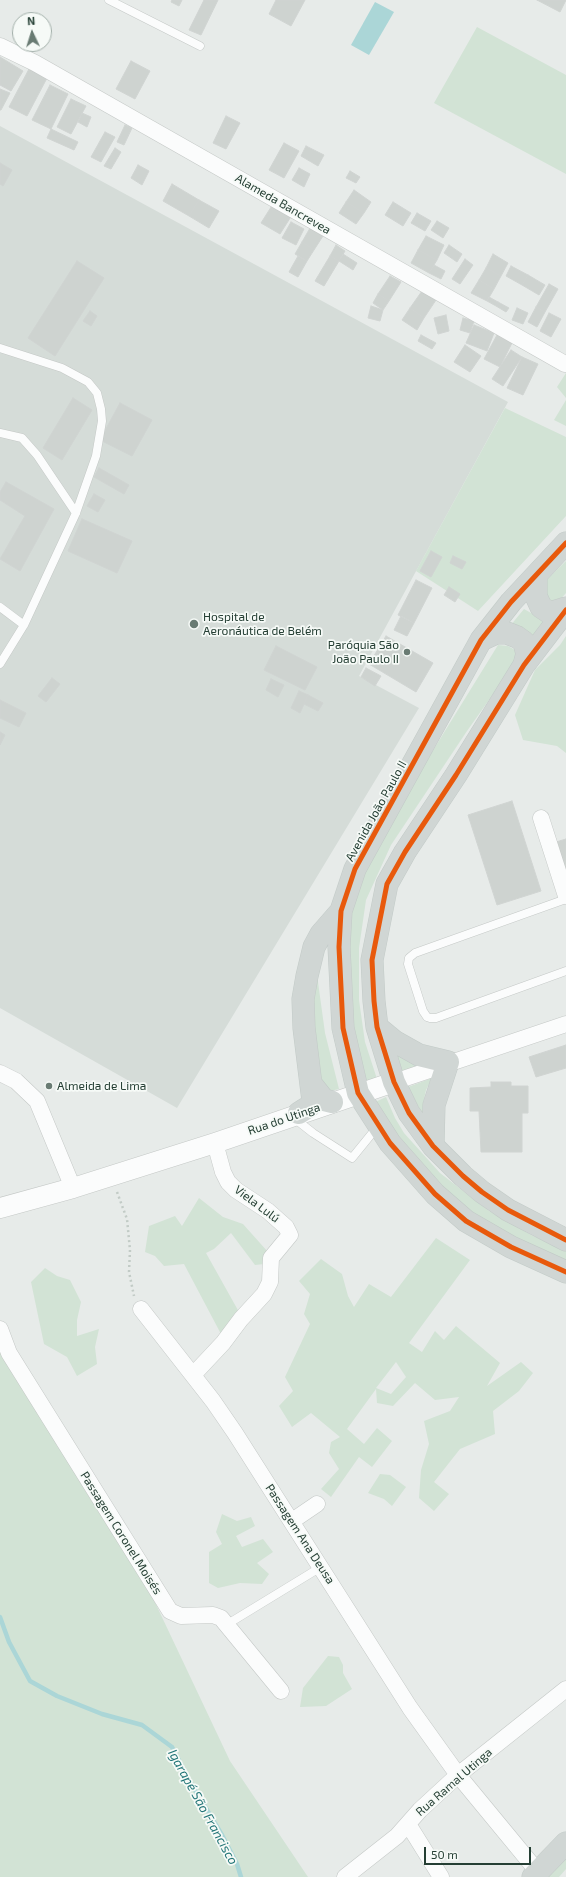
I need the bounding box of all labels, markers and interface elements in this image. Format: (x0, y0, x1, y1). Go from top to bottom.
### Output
north arrow (12, 12, 52, 52)
text: N (27, 14, 36, 27)
street label: Alameda Bancrevea (233, 171, 333, 237)
place label: Hospital de Aeronáutica de Belém (203, 610, 322, 638)
marker: Hospital de Aeronáutica de Belém (188, 618, 200, 630)
place label: Paróquia São João Paulo II (328, 638, 399, 666)
marker: Paróquia São João Paulo II (402, 647, 412, 657)
street label: Avenida João Paulo II (342, 758, 410, 864)
place label: Almeida de Lima (57, 1079, 146, 1093)
marker: Almeida de Lima (44, 1081, 54, 1091)
street label: Rua do Utinga (246, 1100, 322, 1138)
street label: Viela Lulú (232, 1182, 282, 1226)
street label: Passagem Coronel Moisés (77, 1469, 165, 1597)
street label: Passagem Ana Deusa (262, 1481, 338, 1587)
street label: Rua Ramal Utinga (413, 1745, 495, 1819)
water label: Igarapé São Francisco (165, 1747, 241, 1867)
scale bar (426, 1839, 533, 1865)
text: 50 m (431, 1847, 458, 1861)

